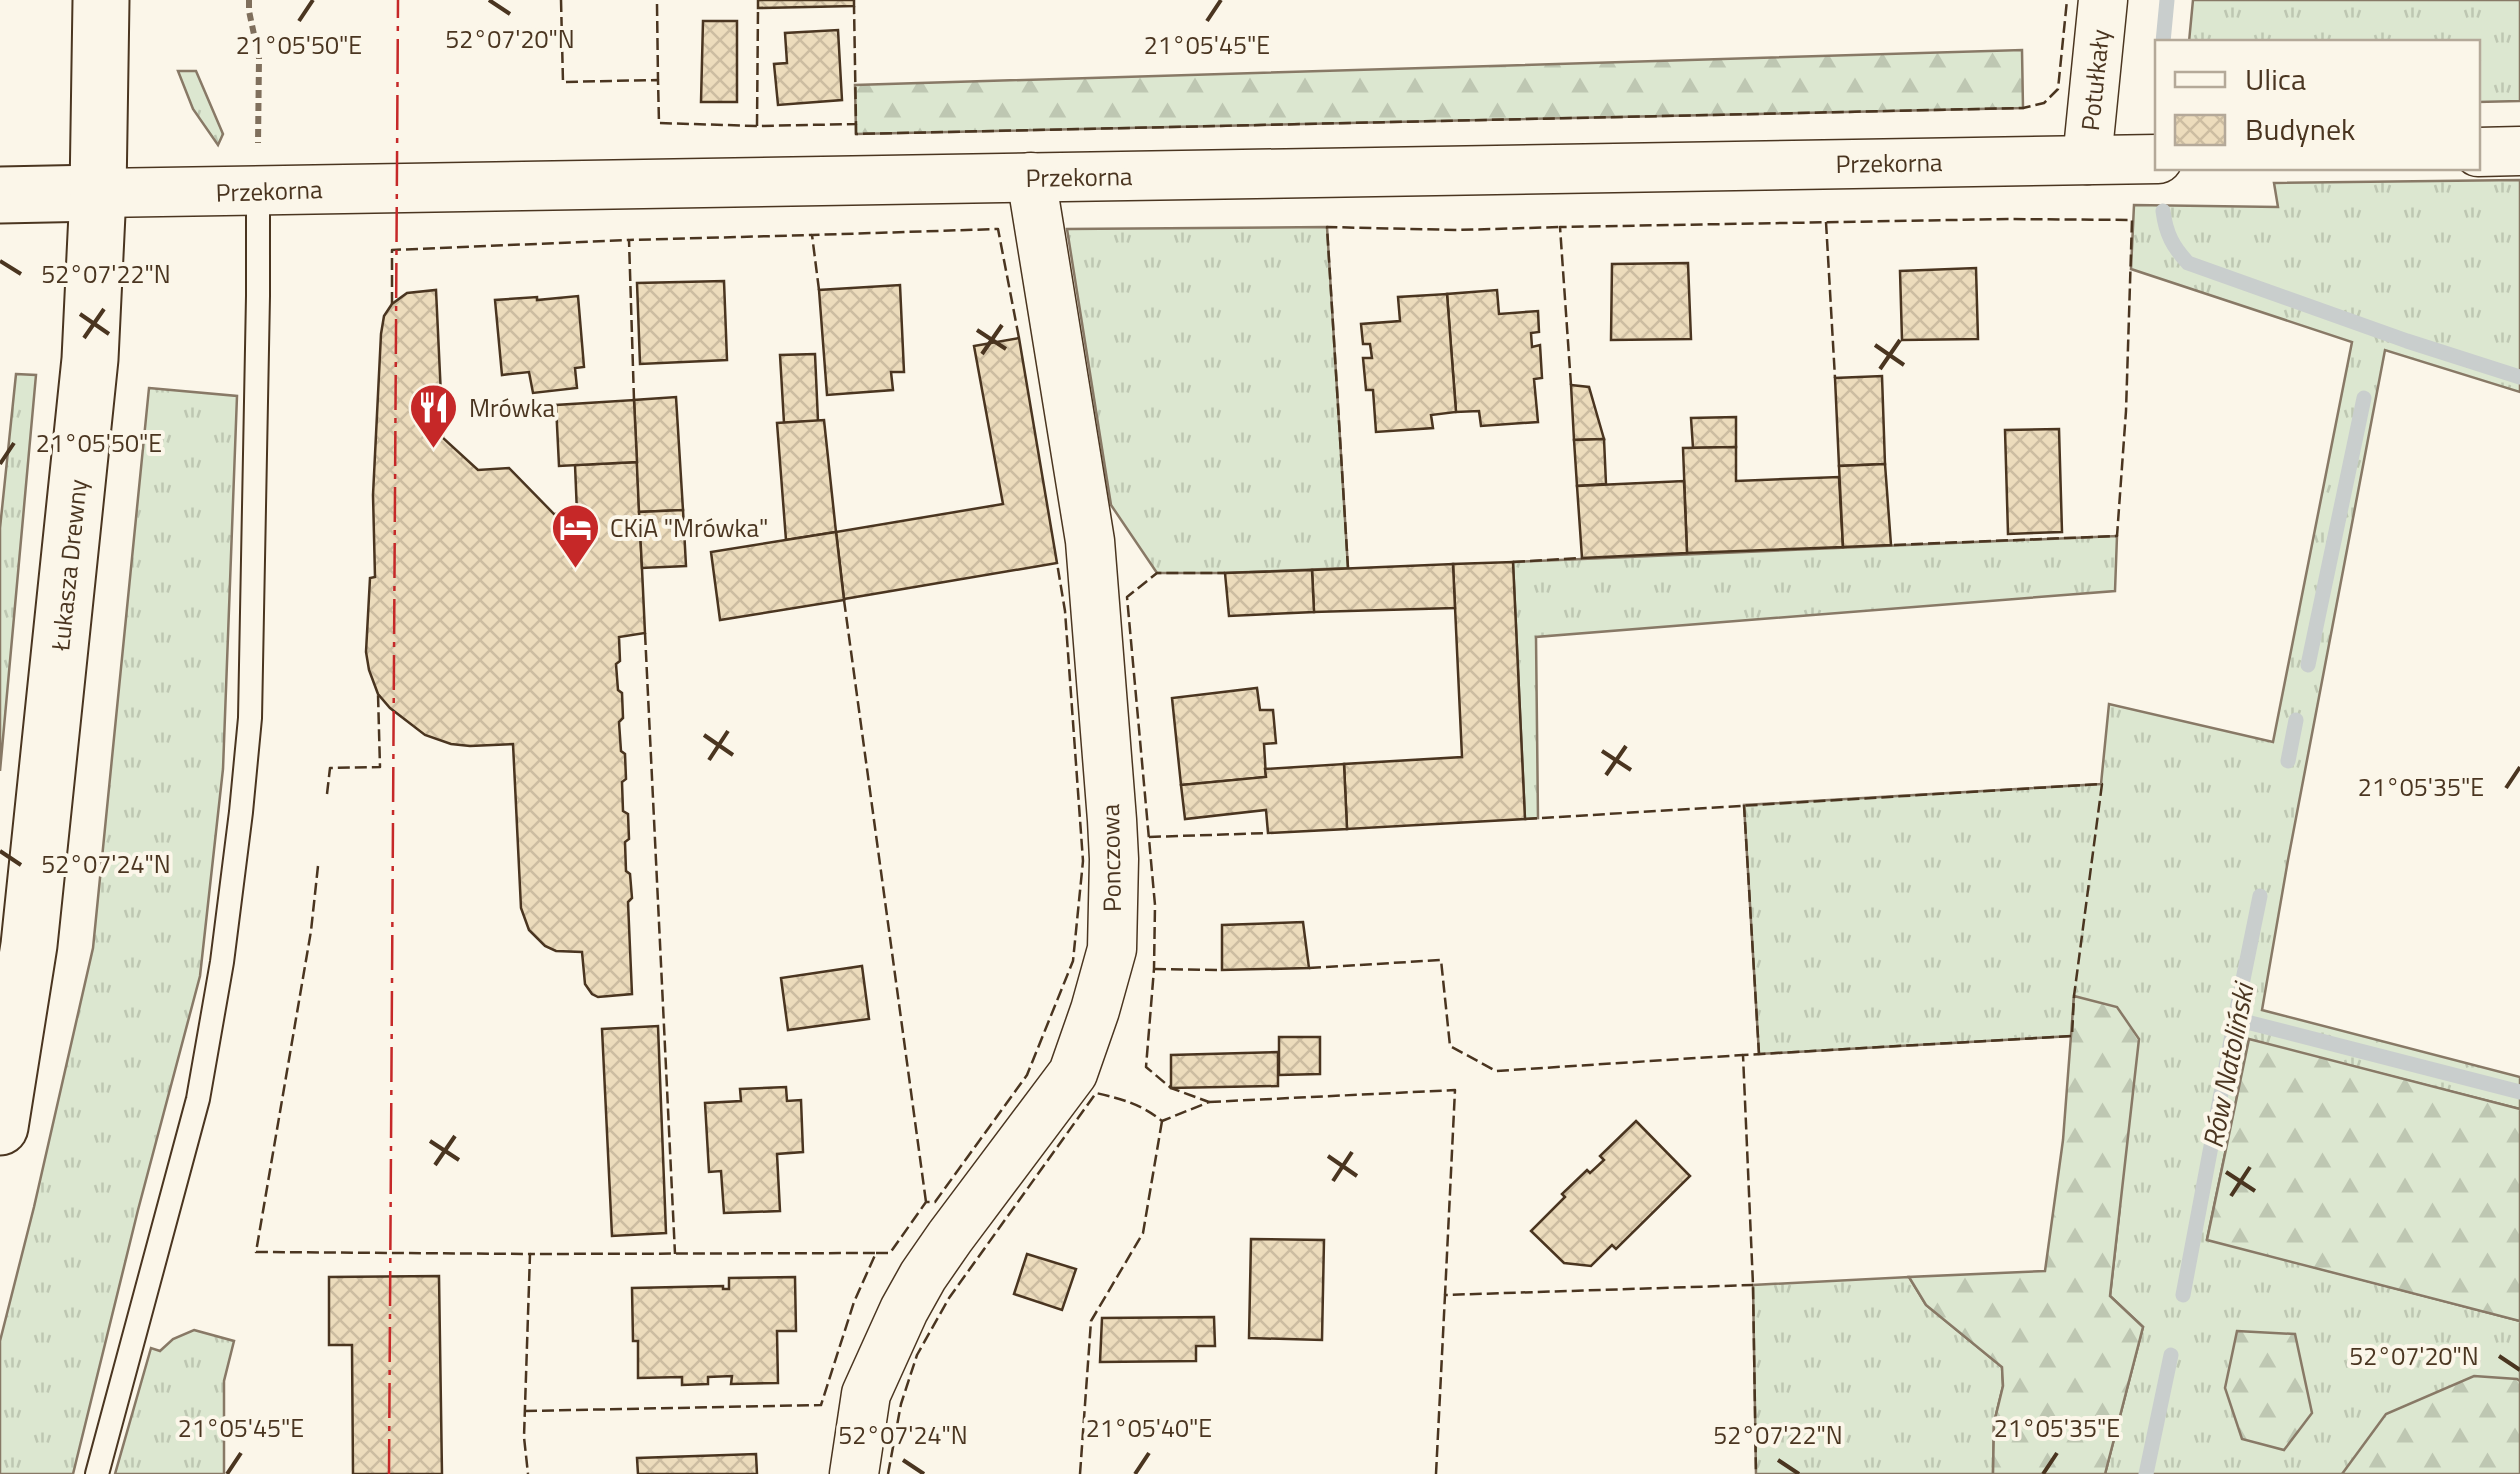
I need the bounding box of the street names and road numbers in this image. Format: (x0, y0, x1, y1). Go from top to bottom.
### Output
street label: Potułkały (2071, 27, 2119, 133)
street label: Przekorna (1835, 143, 1943, 183)
street label: Przekorna (1025, 157, 1133, 197)
street label: Przekorna (215, 170, 324, 212)
street label: Łukasza Drewny (41, 477, 97, 654)
street label: Ponczowa (1091, 803, 1131, 912)

